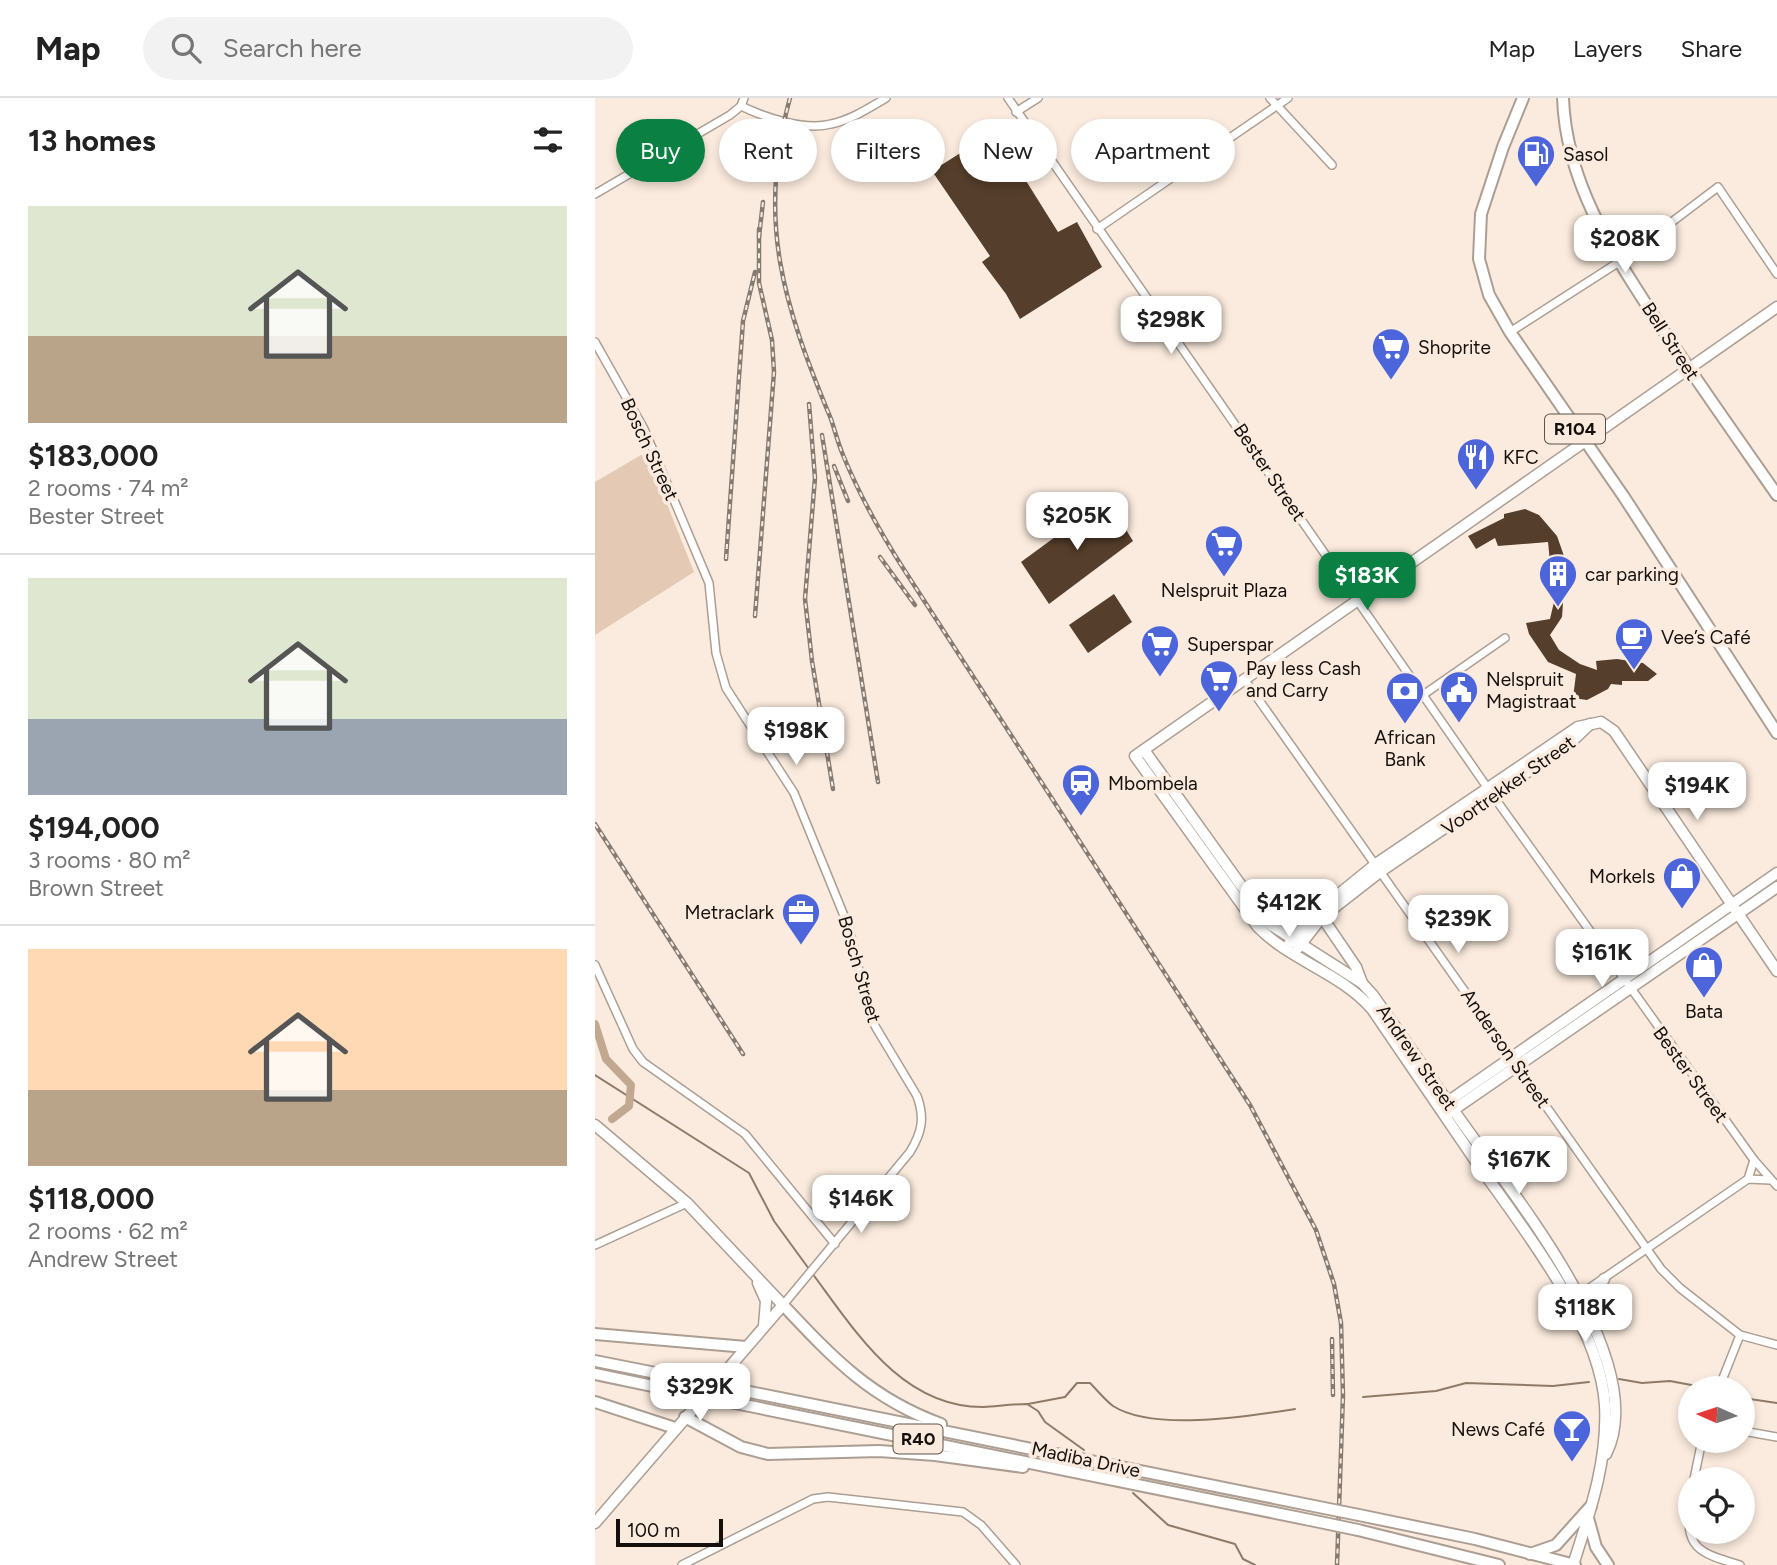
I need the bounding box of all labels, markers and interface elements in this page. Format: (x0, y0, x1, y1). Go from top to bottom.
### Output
search box (143, 17, 633, 80)
text: Map (35, 29, 101, 68)
icon: search (167, 29, 205, 67)
text: Search here (223, 32, 362, 64)
text: Map (1488, 34, 1535, 63)
text: Layers (1573, 34, 1642, 63)
text: Share (1680, 34, 1742, 63)
chip: Buy (616, 119, 705, 182)
chip: Rent (719, 119, 817, 182)
chip: Filters (831, 119, 945, 182)
chip: New (959, 119, 1057, 182)
chip: Apartment (1071, 119, 1235, 182)
icon: filters (529, 121, 567, 159)
text: 13 homes (28, 122, 156, 159)
fuel station icon: Sasol (1515, 133, 1557, 188)
place label: Sasol (1563, 143, 1608, 166)
pin: $208K (1576, 216, 1674, 275)
text: $208K (1590, 224, 1660, 252)
icon: home (235, 251, 361, 377)
pin: $298K (1122, 296, 1220, 356)
street label: Bell Street (1637, 298, 1704, 385)
text: $298K (1137, 305, 1205, 333)
supermarket icon: Shoprite (1370, 326, 1412, 381)
place label: Shoprite (1418, 336, 1491, 359)
street label: Bosch Street (616, 394, 683, 504)
road number: R104 (1545, 414, 1605, 444)
street label: Bester Street (1229, 419, 1311, 525)
restaurant icon: KFC (1455, 436, 1497, 491)
text: $183,000 (28, 437, 158, 474)
place label: KFC (1503, 446, 1539, 469)
text: 2 rooms · 74 m² (28, 474, 189, 502)
pin: $205K (1028, 492, 1126, 552)
text: $205K (1042, 501, 1112, 529)
text: Bester Street (28, 502, 164, 530)
supermarket icon: Nelspruit Plaza (1203, 523, 1245, 578)
pin: $183K (1318, 552, 1416, 612)
building icon: car parking (1537, 553, 1579, 608)
text: $183K (1335, 561, 1399, 589)
place label: car parking (1585, 563, 1679, 586)
place label: Nelspruit Plaza (1161, 579, 1287, 602)
cafe icon: Vee’s Café (1613, 616, 1655, 671)
icon: home (235, 623, 361, 749)
supermarket icon: Superspar (1139, 623, 1181, 678)
place label: Vee’s Café (1661, 626, 1751, 649)
place label: Superspar (1187, 633, 1274, 656)
place label: Pay less Cash and Carry (1246, 657, 1361, 702)
supermarket icon: Pay less Cash and Carry (1198, 658, 1240, 713)
place label: Nelspruit Magistraat (1486, 668, 1576, 713)
public building icon: Nelspruit Magistraat (1438, 669, 1480, 724)
bank icon: African Bank (1384, 670, 1426, 725)
pin: $198K (747, 708, 845, 767)
text: $198K (763, 716, 829, 744)
place label: African Bank (1374, 726, 1436, 771)
street label: Voortrekker Street (1437, 731, 1579, 840)
station icon: Mbombela (1060, 762, 1102, 817)
pin: $194K (1648, 762, 1746, 822)
text: $194K (1664, 771, 1730, 799)
place label: Mbombela (1108, 772, 1198, 795)
text: $194,000 (28, 809, 160, 846)
text: 3 rooms · 80 m² (28, 846, 191, 874)
shop icon: Morkels (1661, 855, 1703, 910)
place label: Morkels (1589, 865, 1655, 888)
text: Brown Street (28, 874, 164, 902)
pin: $412K (1240, 880, 1338, 939)
text: $412K (1256, 888, 1322, 916)
office icon: Metraclark (780, 891, 822, 946)
pin: $239K (1409, 896, 1507, 955)
place label: Metraclark (684, 901, 775, 924)
text: $239K (1424, 904, 1492, 932)
street label: Bosch Street (833, 913, 886, 1025)
pin: $161K (1553, 930, 1651, 989)
text: $161K (1572, 938, 1632, 966)
shop icon: Bata (1683, 944, 1725, 999)
street label: Anderson Street (1456, 984, 1555, 1112)
icon: home (235, 994, 361, 1120)
street label: Andrew Street (1372, 1000, 1462, 1115)
place label: Bata (1685, 1000, 1723, 1023)
street label: Bester Street (1648, 1022, 1733, 1127)
pin: $167K (1470, 1136, 1568, 1196)
text: $167K (1487, 1145, 1551, 1173)
pin: $146K (812, 1176, 910, 1235)
text: $118,000 (28, 1180, 154, 1217)
text: $146K (828, 1184, 894, 1212)
text: 2 rooms · 62 m² (28, 1217, 188, 1245)
text: Andrew Street (28, 1245, 178, 1273)
pin: $118K (1536, 1284, 1634, 1344)
text: $118K (1554, 1293, 1616, 1321)
pin: $329K (651, 1364, 749, 1423)
text: $329K (666, 1372, 734, 1400)
north arrow (1678, 1376, 1755, 1452)
map controls (1678, 1376, 1755, 1544)
bar icon: News Café (1551, 1408, 1593, 1463)
place label: News Café (1451, 1418, 1545, 1441)
road number: R40 (893, 1424, 943, 1454)
street label: Madiba Drive (1029, 1437, 1142, 1482)
button: locate (1678, 1467, 1755, 1544)
scale bar (616, 1516, 723, 1548)
text: 100 m (627, 1519, 680, 1542)

